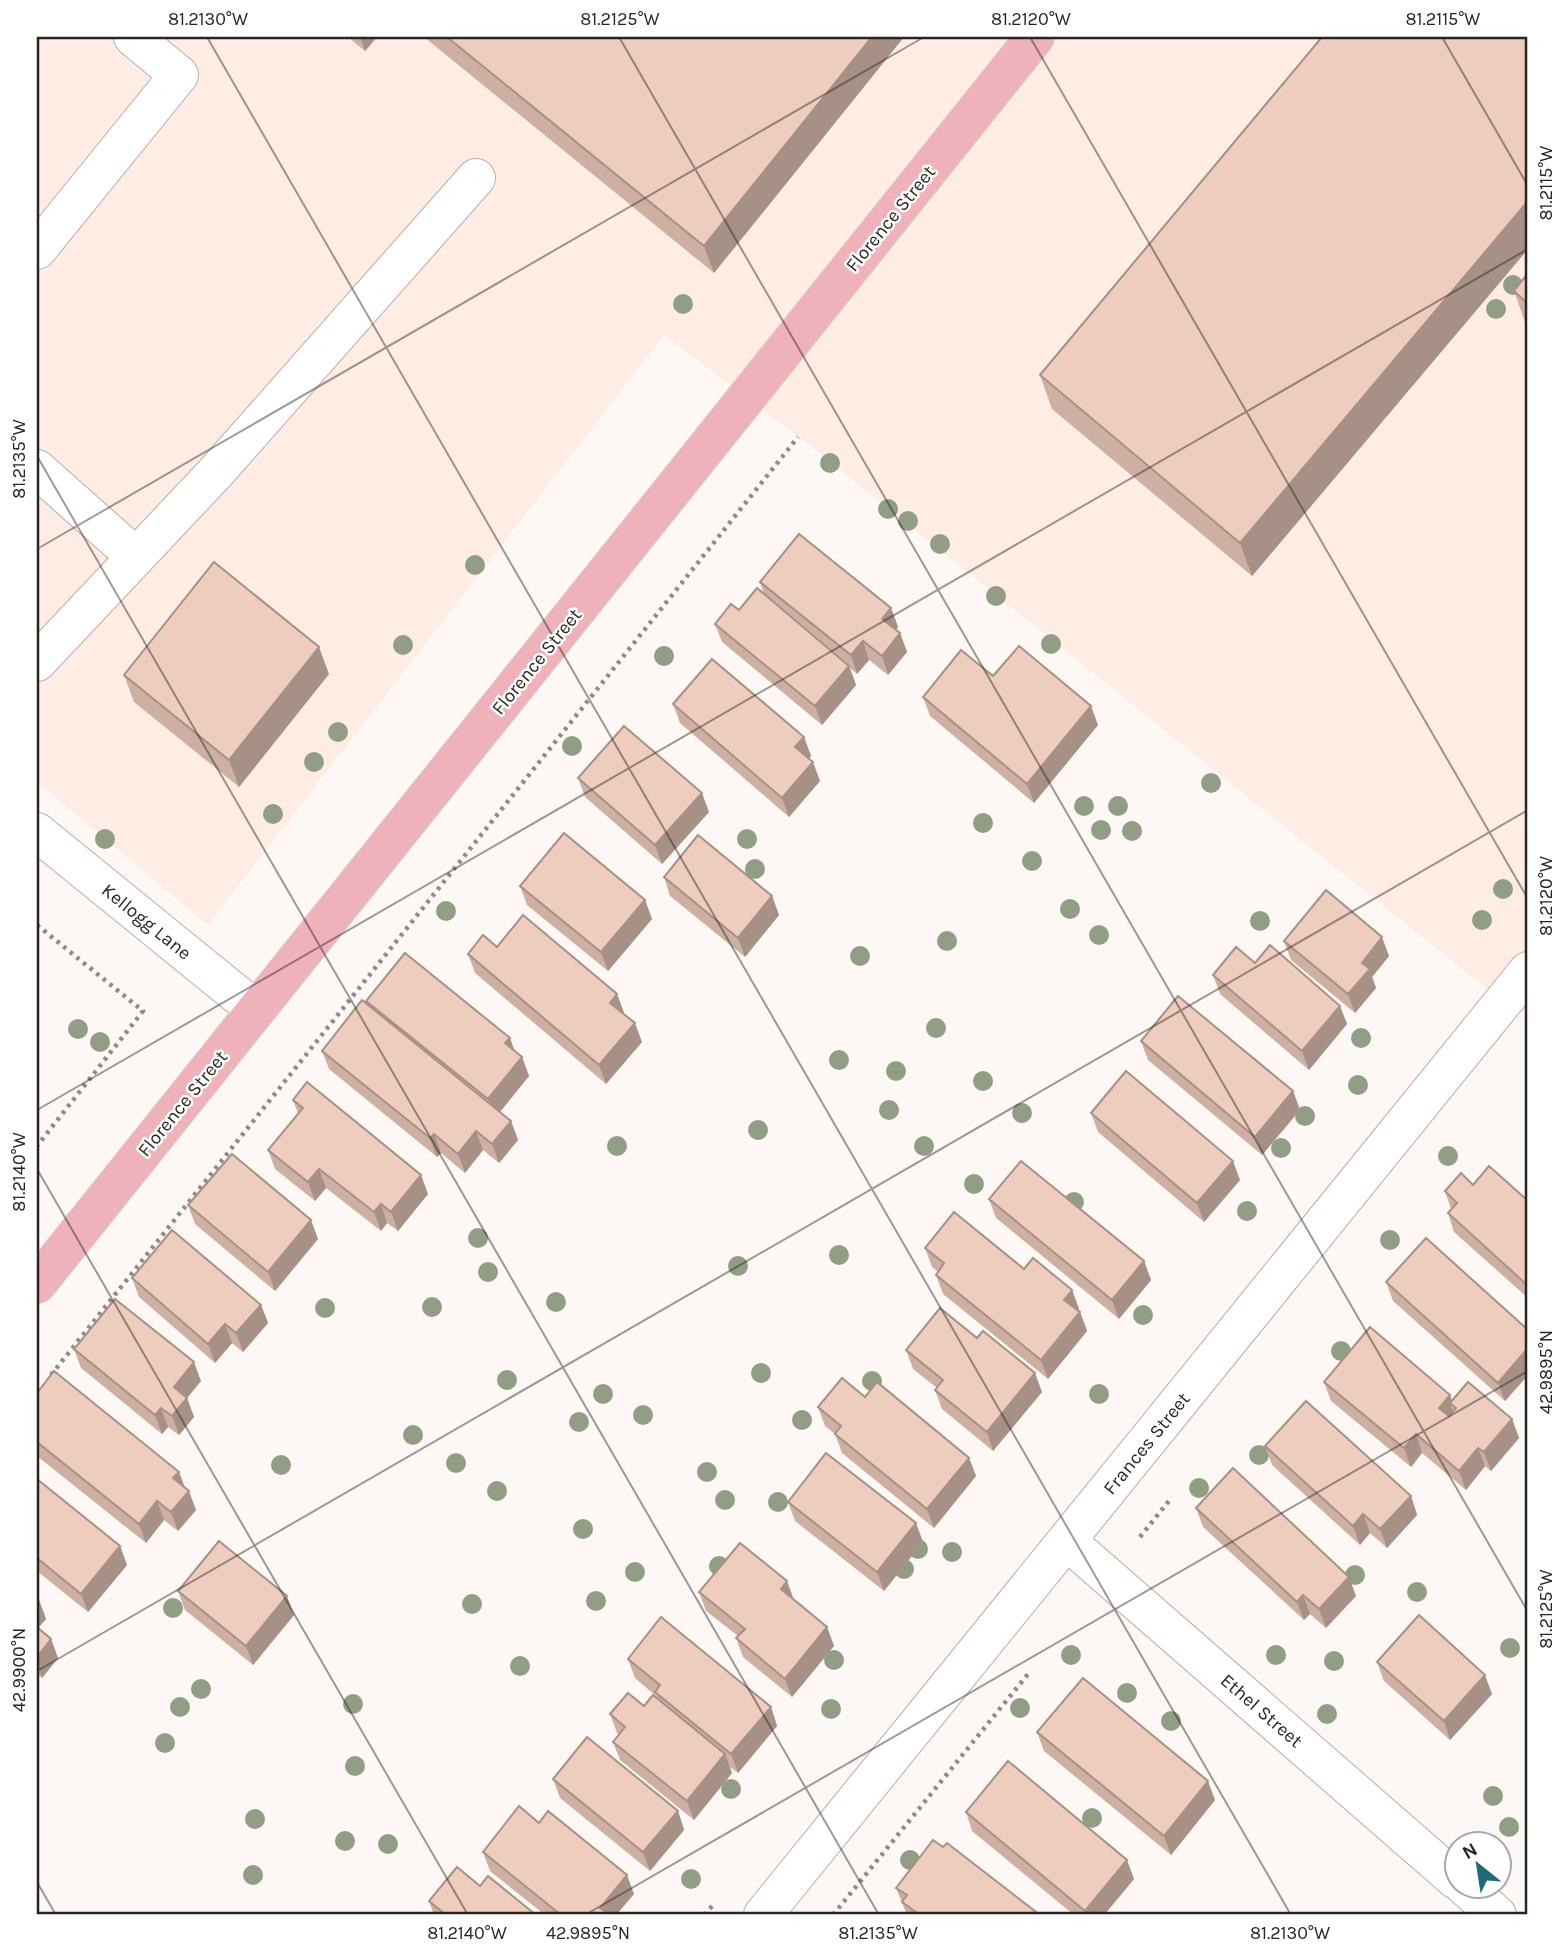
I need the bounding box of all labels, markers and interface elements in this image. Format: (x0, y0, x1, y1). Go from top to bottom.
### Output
text: 81.2130°W (168, 8, 248, 30)
text: 81.2125°W (580, 8, 660, 30)
text: 81.2120°W (991, 8, 1071, 30)
text: 81.2115°W (1406, 8, 1480, 30)
text: 81.2115°W (1535, 146, 1557, 220)
street label: Florence Street (841, 161, 940, 276)
text: 81.2135°W (8, 419, 30, 499)
street label: Florence Street (487, 604, 586, 719)
text: 81.2120°W (1535, 856, 1557, 936)
street label: Kellogg Lane (97, 879, 196, 965)
street label: Florence Street (133, 1046, 232, 1161)
text: 81.2140°W (8, 1132, 30, 1212)
text: 42.9895°N (1535, 1330, 1557, 1414)
street label: Frances Street (1099, 1388, 1195, 1499)
text: 81.2125°W (1535, 1569, 1557, 1649)
text: 42.9900°N (8, 1628, 30, 1712)
street label: Ethel Street (1216, 1669, 1307, 1752)
north arrow (1442, 1829, 1512, 1899)
text: N (1459, 1838, 1481, 1864)
text: 81.2140°W (427, 1922, 507, 1944)
text: 42.9895°N (546, 1922, 630, 1944)
text: 81.2135°W (838, 1922, 918, 1944)
text: 81.2130°W (1250, 1922, 1330, 1944)

